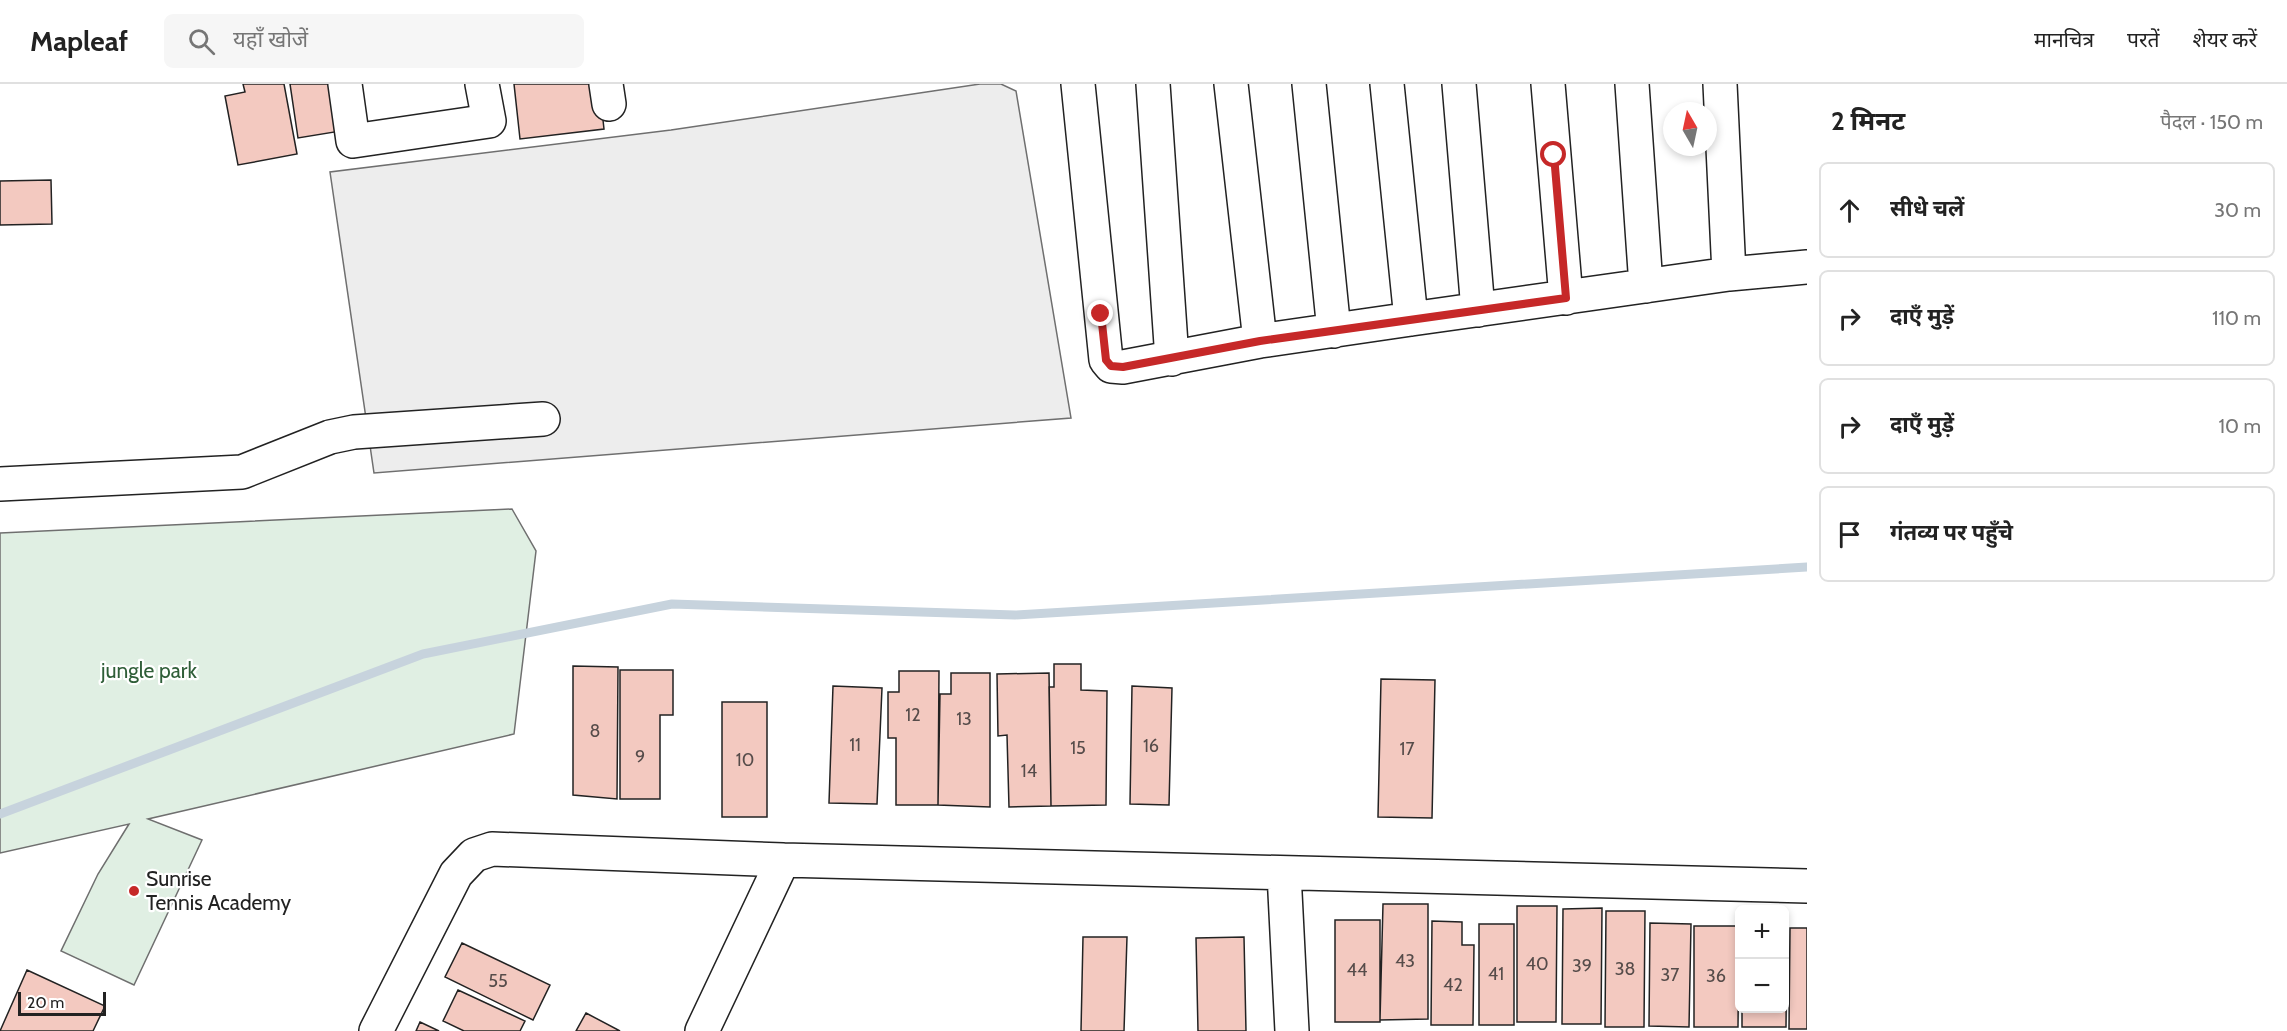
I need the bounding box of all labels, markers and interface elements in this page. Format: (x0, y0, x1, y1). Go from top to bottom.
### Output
search box (164, 14, 584, 68)
text: Mapleaf (30, 24, 128, 58)
icon: search (185, 25, 218, 58)
text: यहाँ खोजें (233, 26, 308, 53)
text: मानचित्र (2034, 27, 2094, 52)
text: परतें (2127, 27, 2160, 52)
text: शेयर करें (2193, 27, 2257, 52)
north arrow (1663, 102, 1717, 156)
text: 2 मिनट (1831, 105, 1905, 137)
text: पैदल · 150 m (2160, 110, 2263, 134)
route start (1540, 141, 1566, 167)
icon: ahead (1833, 194, 1866, 227)
text: सीधे चलें (1890, 195, 1964, 222)
text: 30 m (2214, 198, 2261, 222)
route end (1087, 300, 1113, 326)
icon: right (1833, 302, 1866, 335)
text: दाएँ मुड़ें (1890, 303, 1954, 330)
text: 110 m (2212, 306, 2261, 330)
icon: right (1833, 410, 1866, 443)
text: दाएँ मुड़ें (1890, 411, 1954, 438)
text: 10 m (2218, 414, 2261, 438)
icon: arrive (1833, 518, 1866, 551)
text: गंतव्य पर पहुँचे (1890, 519, 2013, 546)
park label: jungle park (100, 658, 197, 684)
house number: 12 (905, 704, 921, 726)
house number: 13 (956, 708, 972, 730)
house number: 8 (590, 720, 600, 742)
house number: 11 (849, 734, 861, 756)
house number: 16 (1143, 735, 1159, 757)
house number: 15 (1070, 737, 1086, 759)
house number: 17 (1400, 738, 1414, 760)
house number: 9 (635, 746, 645, 768)
house number: 10 (736, 749, 754, 771)
house number: 14 (1021, 760, 1037, 782)
place label: Sunrise Tennis Academy (146, 866, 291, 915)
marker: Sunrise Tennis Academy (127, 884, 141, 898)
map controls (1735, 905, 1789, 1013)
button: + (1735, 905, 1789, 959)
house number: 43 (1395, 950, 1415, 972)
house number: 40 (1526, 953, 1548, 975)
house number: 39 (1572, 955, 1592, 977)
house number: 38 (1615, 958, 1635, 980)
house number: 44 (1347, 959, 1367, 981)
button: − (1735, 959, 1789, 1013)
house number: 41 (1488, 963, 1504, 985)
house number: 37 (1661, 964, 1679, 986)
house number: 36 (1706, 965, 1726, 987)
house number: 55 (488, 970, 508, 992)
house number: 42 (1443, 974, 1463, 996)
scale bar (18, 989, 106, 1016)
text: 20 m (27, 993, 64, 1012)

